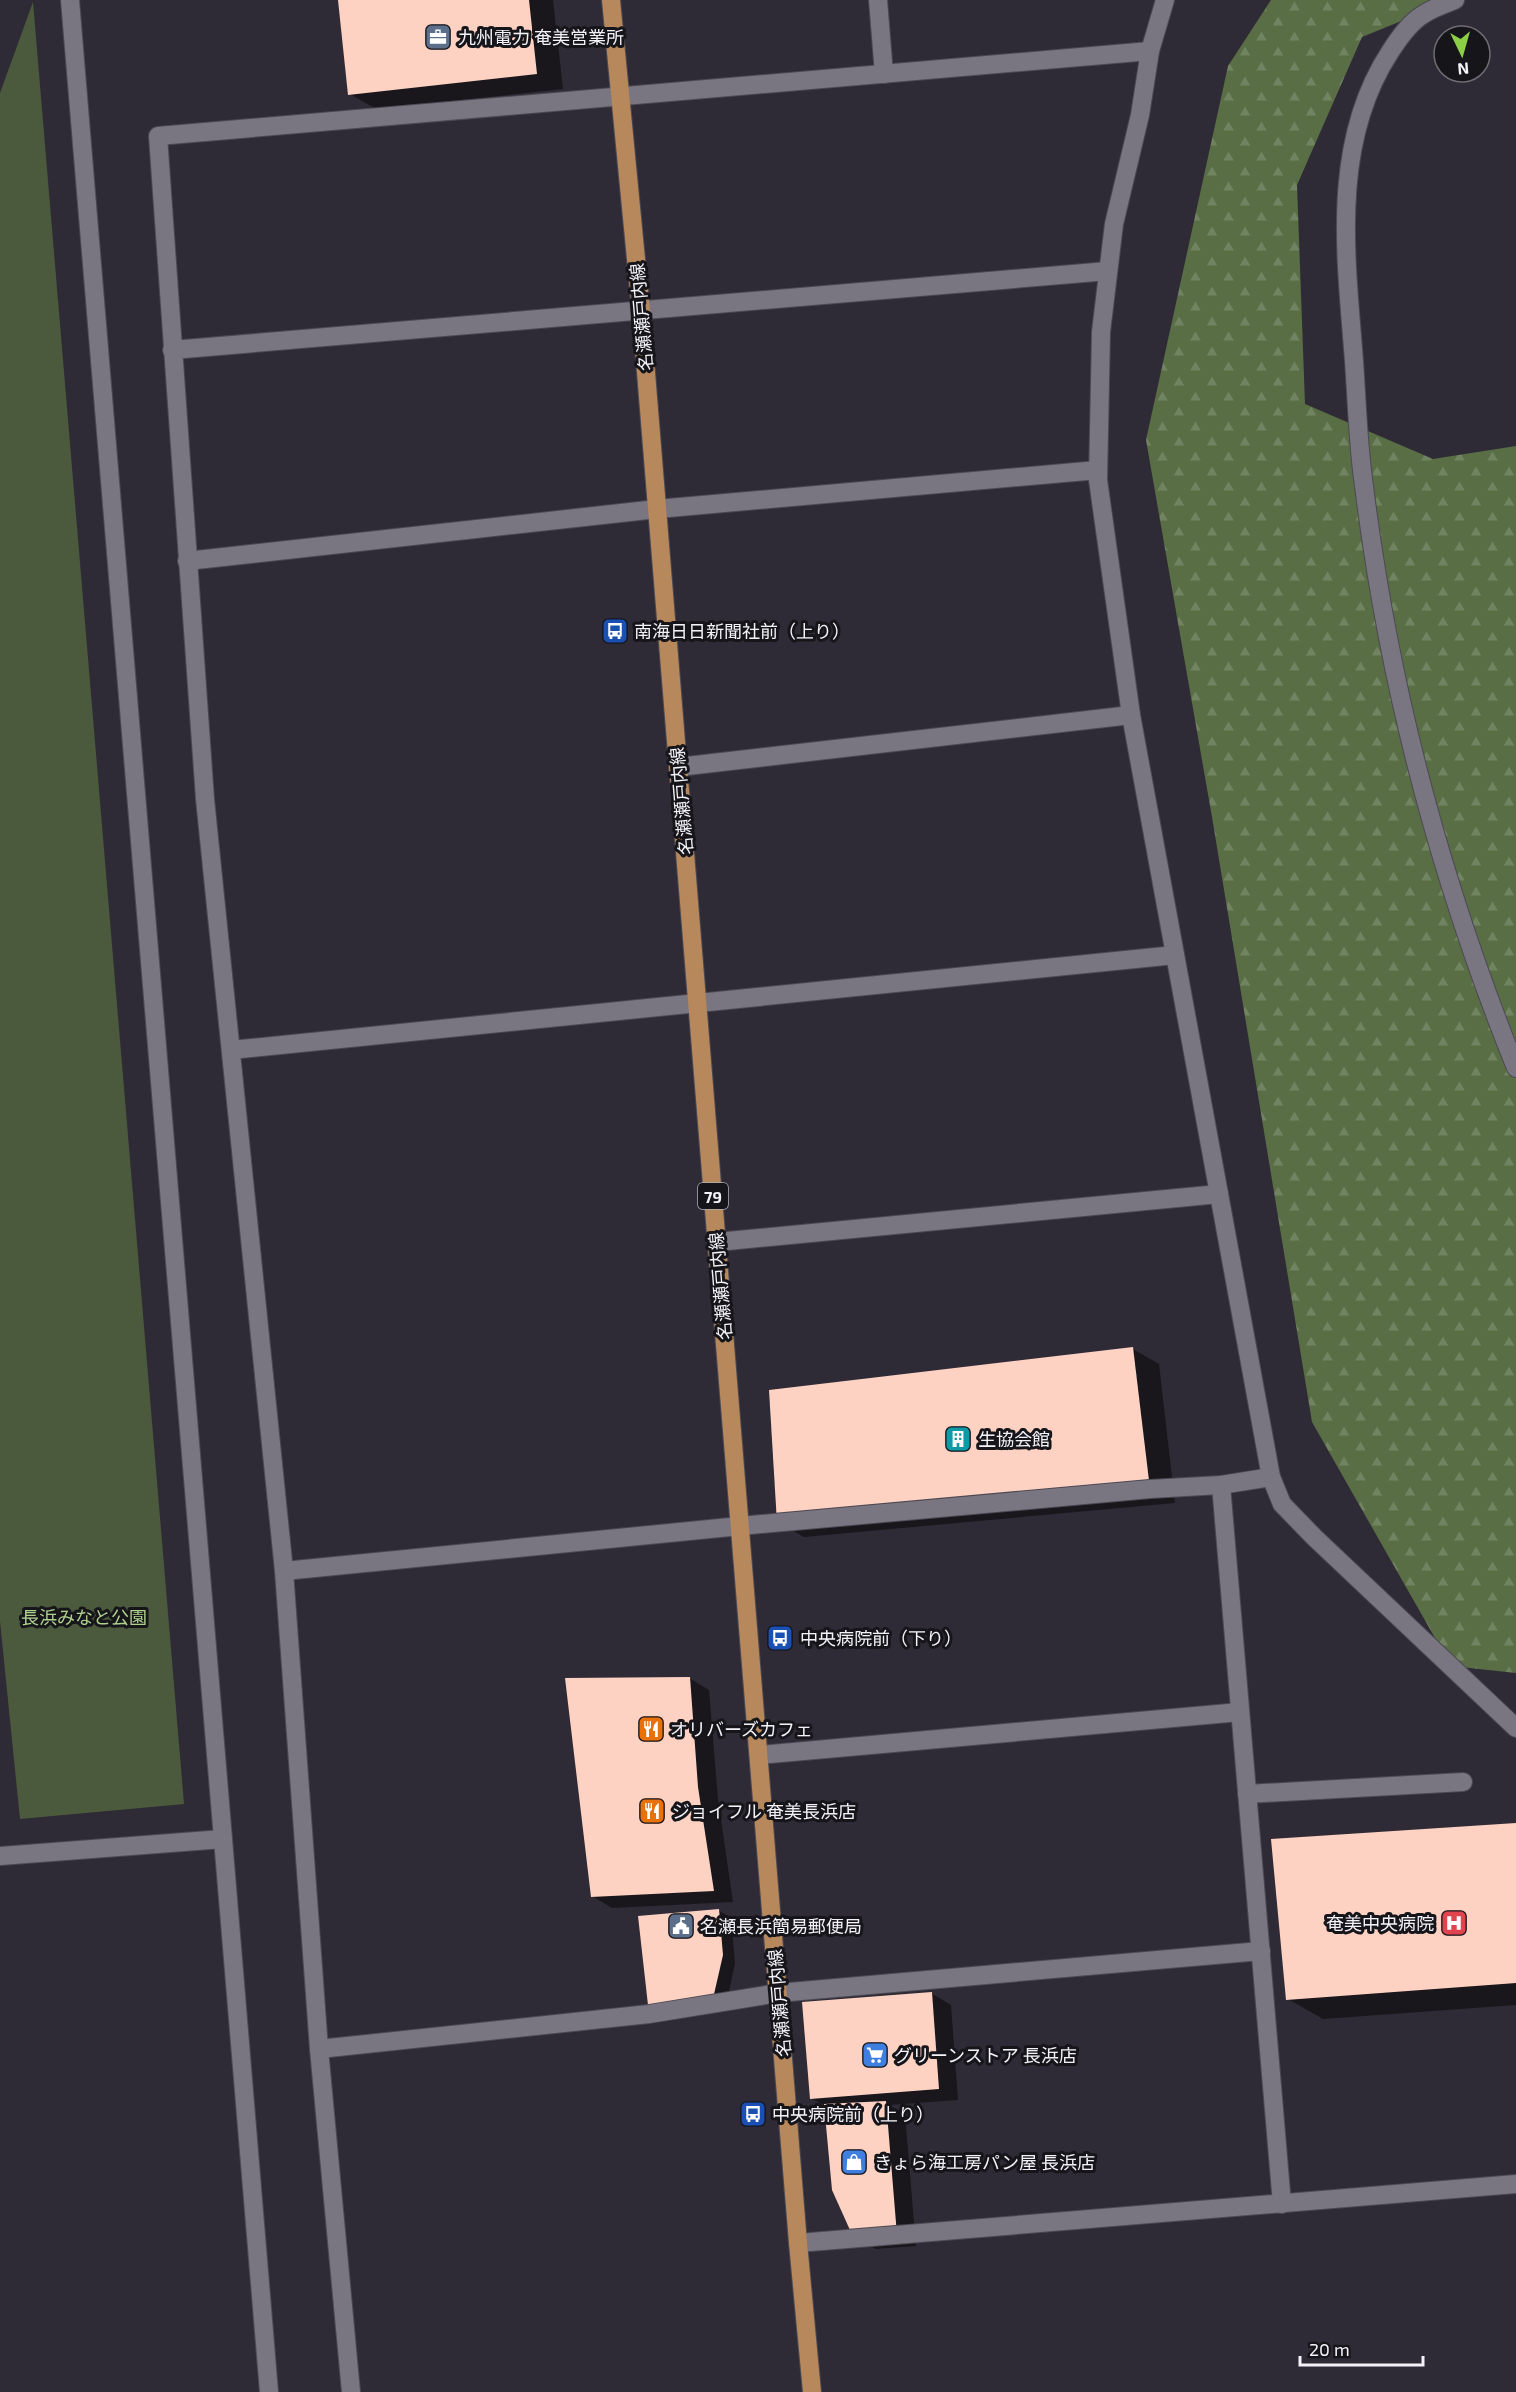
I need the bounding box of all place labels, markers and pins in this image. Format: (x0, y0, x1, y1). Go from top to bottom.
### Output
office icon: 九州電力 奄美営業所 (423, 22, 453, 52)
place label: 九州電力 奄美営業所 (458, 26, 624, 48)
bus stop icon: 南海日日新聞社前（上り） (600, 616, 630, 646)
place label: 南海日日新聞社前（上り） (634, 620, 850, 642)
building icon: 生協会館 (943, 1424, 973, 1454)
place label: 生協会館 (978, 1428, 1050, 1450)
bus stop icon: 中央病院前（下り） (765, 1623, 795, 1653)
place label: 中央病院前（下り） (800, 1627, 962, 1649)
restaurant icon: オリバーズカフェ (636, 1714, 666, 1744)
place label: オリバーズカフェ (670, 1718, 813, 1740)
restaurant icon: ジョイフル 奄美長浜店 (637, 1796, 667, 1826)
place label: ジョイフル 奄美長浜店 (672, 1800, 856, 1822)
hospital icon: 奄美中央病院 (1439, 1908, 1469, 1938)
public building icon: 名瀬長浜簡易郵便局 (666, 1911, 696, 1941)
place label: 奄美中央病院 (1326, 1912, 1434, 1934)
place label: 名瀬長浜簡易郵便局 (700, 1915, 862, 1937)
supermarket icon: グリーンストア 長浜店 (860, 2040, 890, 2070)
place label: グリーンストア 長浜店 (894, 2044, 1077, 2066)
bus stop icon: 中央病院前（上り） (738, 2099, 768, 2129)
place label: 中央病院前（上り） (772, 2103, 934, 2125)
shop icon: きょら海工房パン屋 長浜店 (839, 2147, 869, 2177)
place label: きょら海工房パン屋 長浜店 (874, 2151, 1095, 2173)

